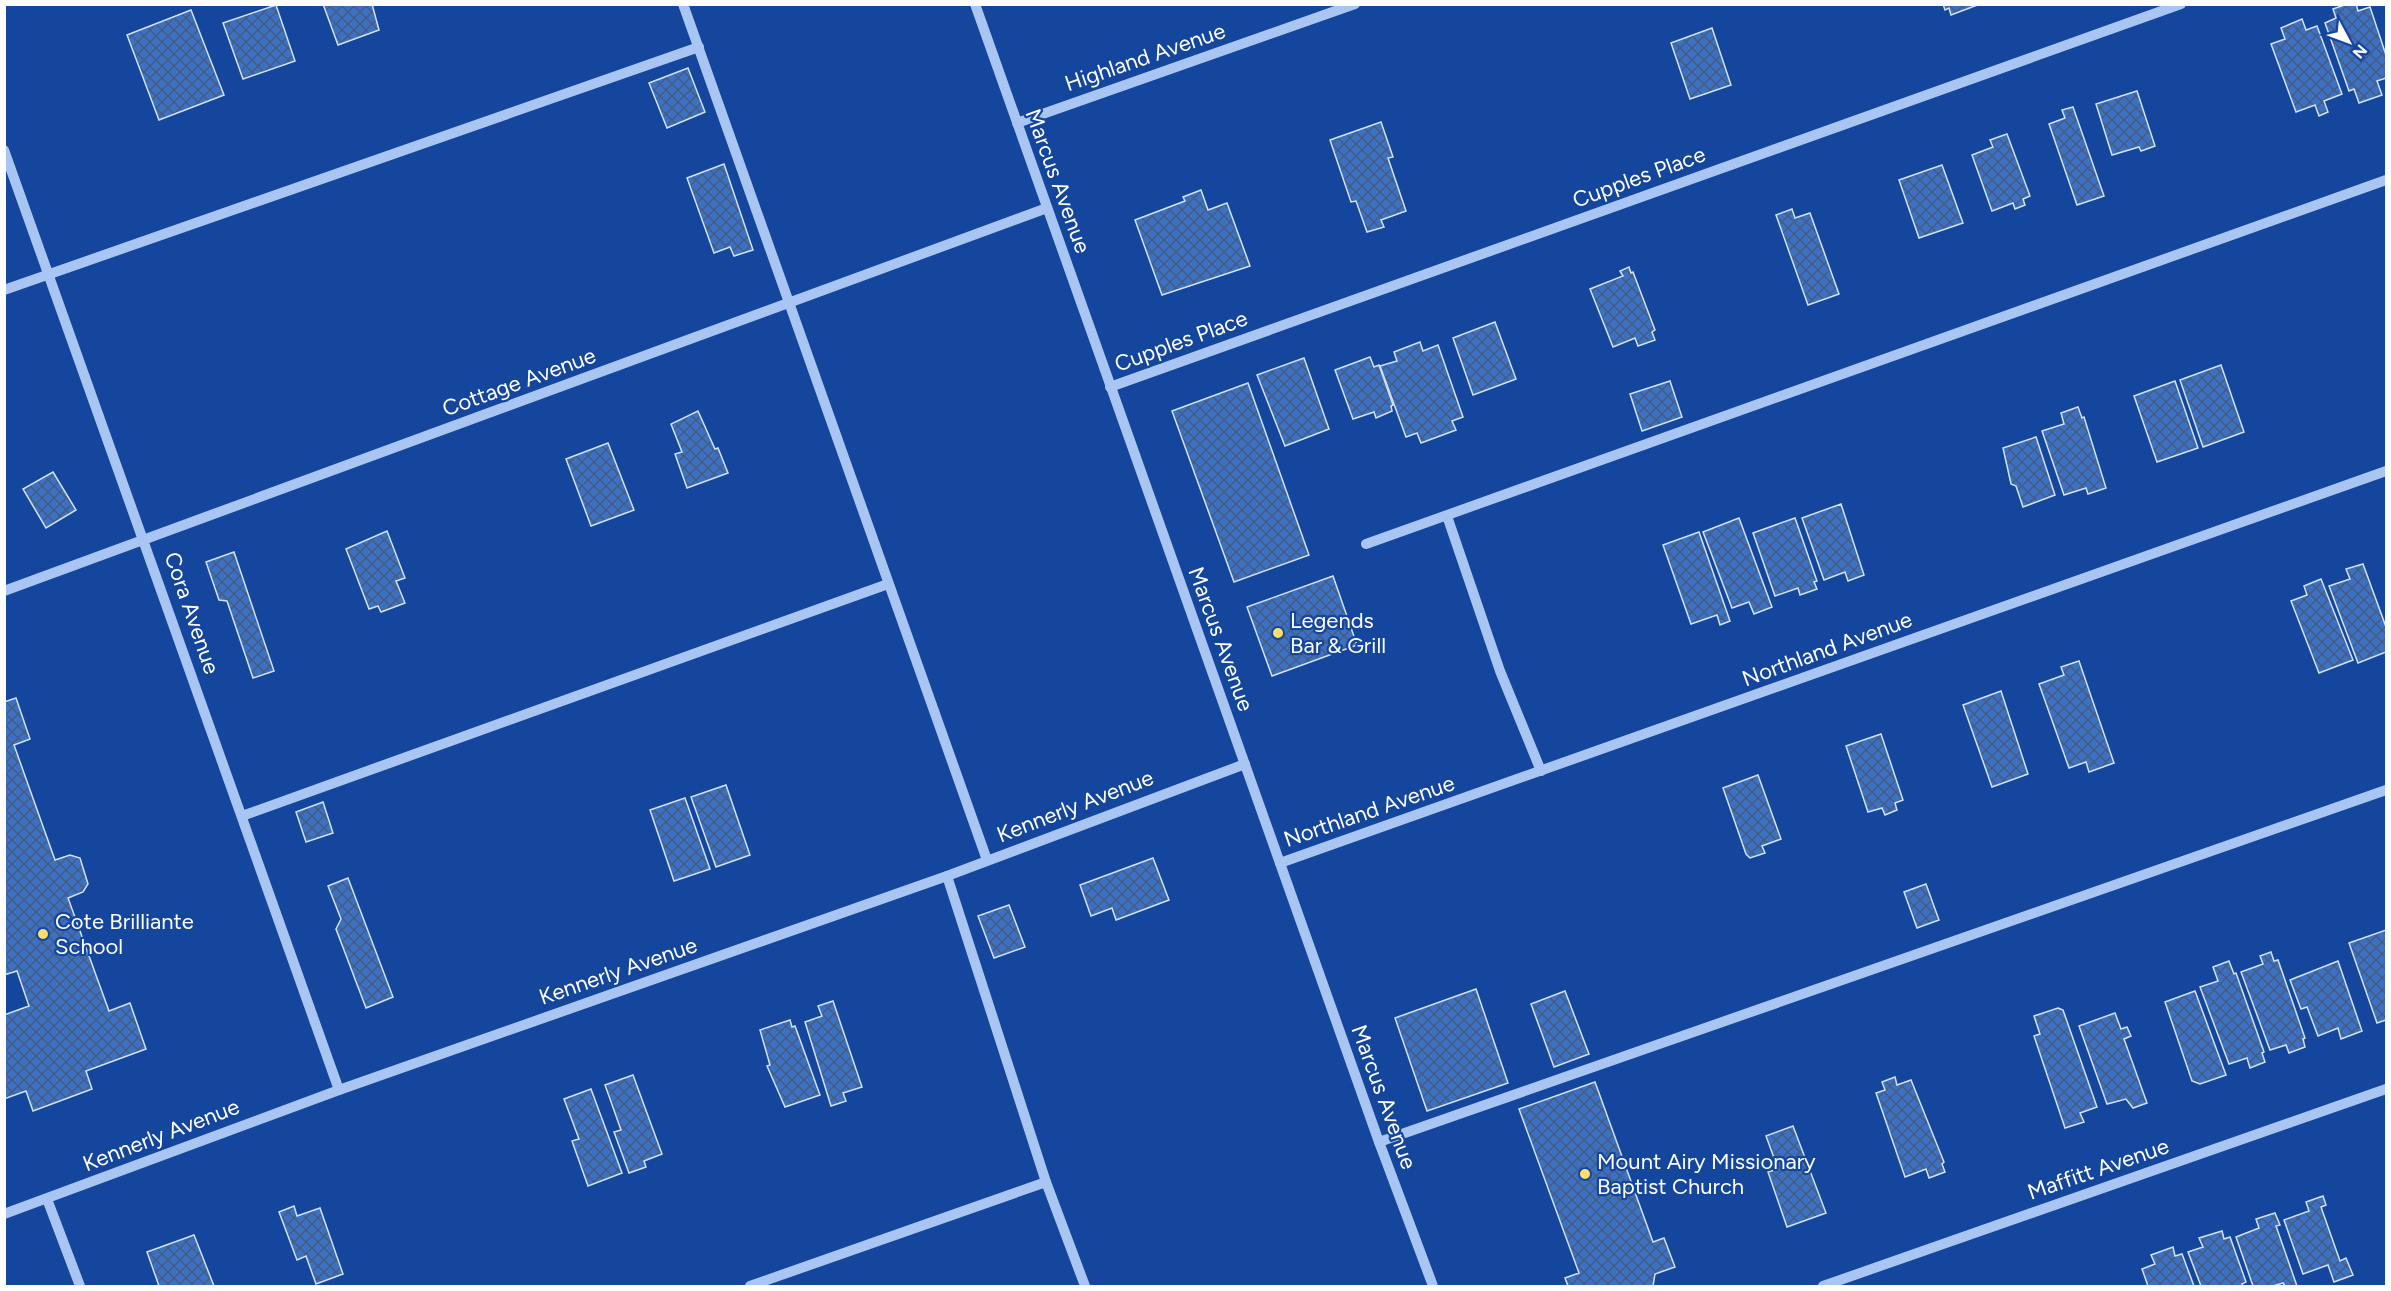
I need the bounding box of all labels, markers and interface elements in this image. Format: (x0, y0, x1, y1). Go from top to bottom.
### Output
north arrow (2319, 12, 2379, 72)
street label: Highland Avenue (1061, 17, 1229, 97)
text: N (2349, 41, 2371, 62)
street label: Marcus Avenue (1019, 105, 1097, 257)
street label: Cupples Place (1569, 140, 1709, 214)
street label: Cupples Place (1111, 304, 1251, 378)
street label: Cottage Avenue (439, 342, 599, 422)
street label: Cora Avenue (159, 549, 225, 677)
street label: Marcus Avenue (1182, 563, 1260, 715)
street label: Northland Avenue (1738, 606, 1916, 692)
place label: Legends Bar & Grill (1290, 607, 1386, 659)
marker: Legends Bar & Grill (1271, 626, 1285, 640)
street label: Kennerly Avenue (993, 764, 1157, 848)
street label: Northland Avenue (1280, 769, 1458, 853)
place label: Cote Brilliante School (55, 908, 194, 960)
marker: Cote Brilliante School (36, 927, 50, 941)
street label: Kennerly Avenue (535, 931, 701, 1011)
street label: Marcus Avenue (1345, 1021, 1423, 1173)
street label: Kennerly Avenue (79, 1093, 243, 1177)
street label: Maffitt Avenue (2024, 1132, 2172, 1206)
place label: Mount Airy Missionary Baptist Church (1597, 1148, 1816, 1200)
marker: Mount Airy Missionary Baptist Church (1578, 1167, 1592, 1181)

